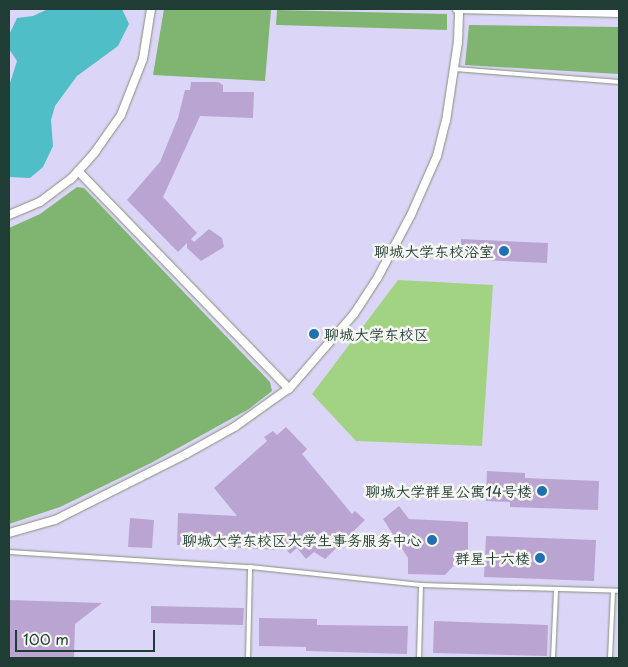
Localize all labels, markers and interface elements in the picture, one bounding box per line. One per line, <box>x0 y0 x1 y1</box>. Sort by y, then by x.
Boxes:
place label: 聊城大学东校浴室 <box>374 242 494 260</box>
marker: 聊城大学东校浴室 <box>498 245 510 257</box>
place label: 聊城大学东校区 <box>324 325 429 343</box>
marker: 聊城大学东校区 <box>308 328 320 340</box>
place label: 聊城大学群星公寓14号楼 <box>365 482 532 500</box>
marker: 聊城大学群星公寓14号楼 <box>536 485 548 497</box>
place label: 聊城大学东校区大学生事务服务中心 <box>182 531 422 549</box>
marker: 聊城大学东校区大学生事务服务中心 <box>426 534 438 546</box>
place label: 群星十六楼 <box>455 549 530 567</box>
marker: 群星十六楼 <box>534 552 546 564</box>
scale bar <box>18 620 158 652</box>
text: 100 m <box>23 627 69 650</box>

